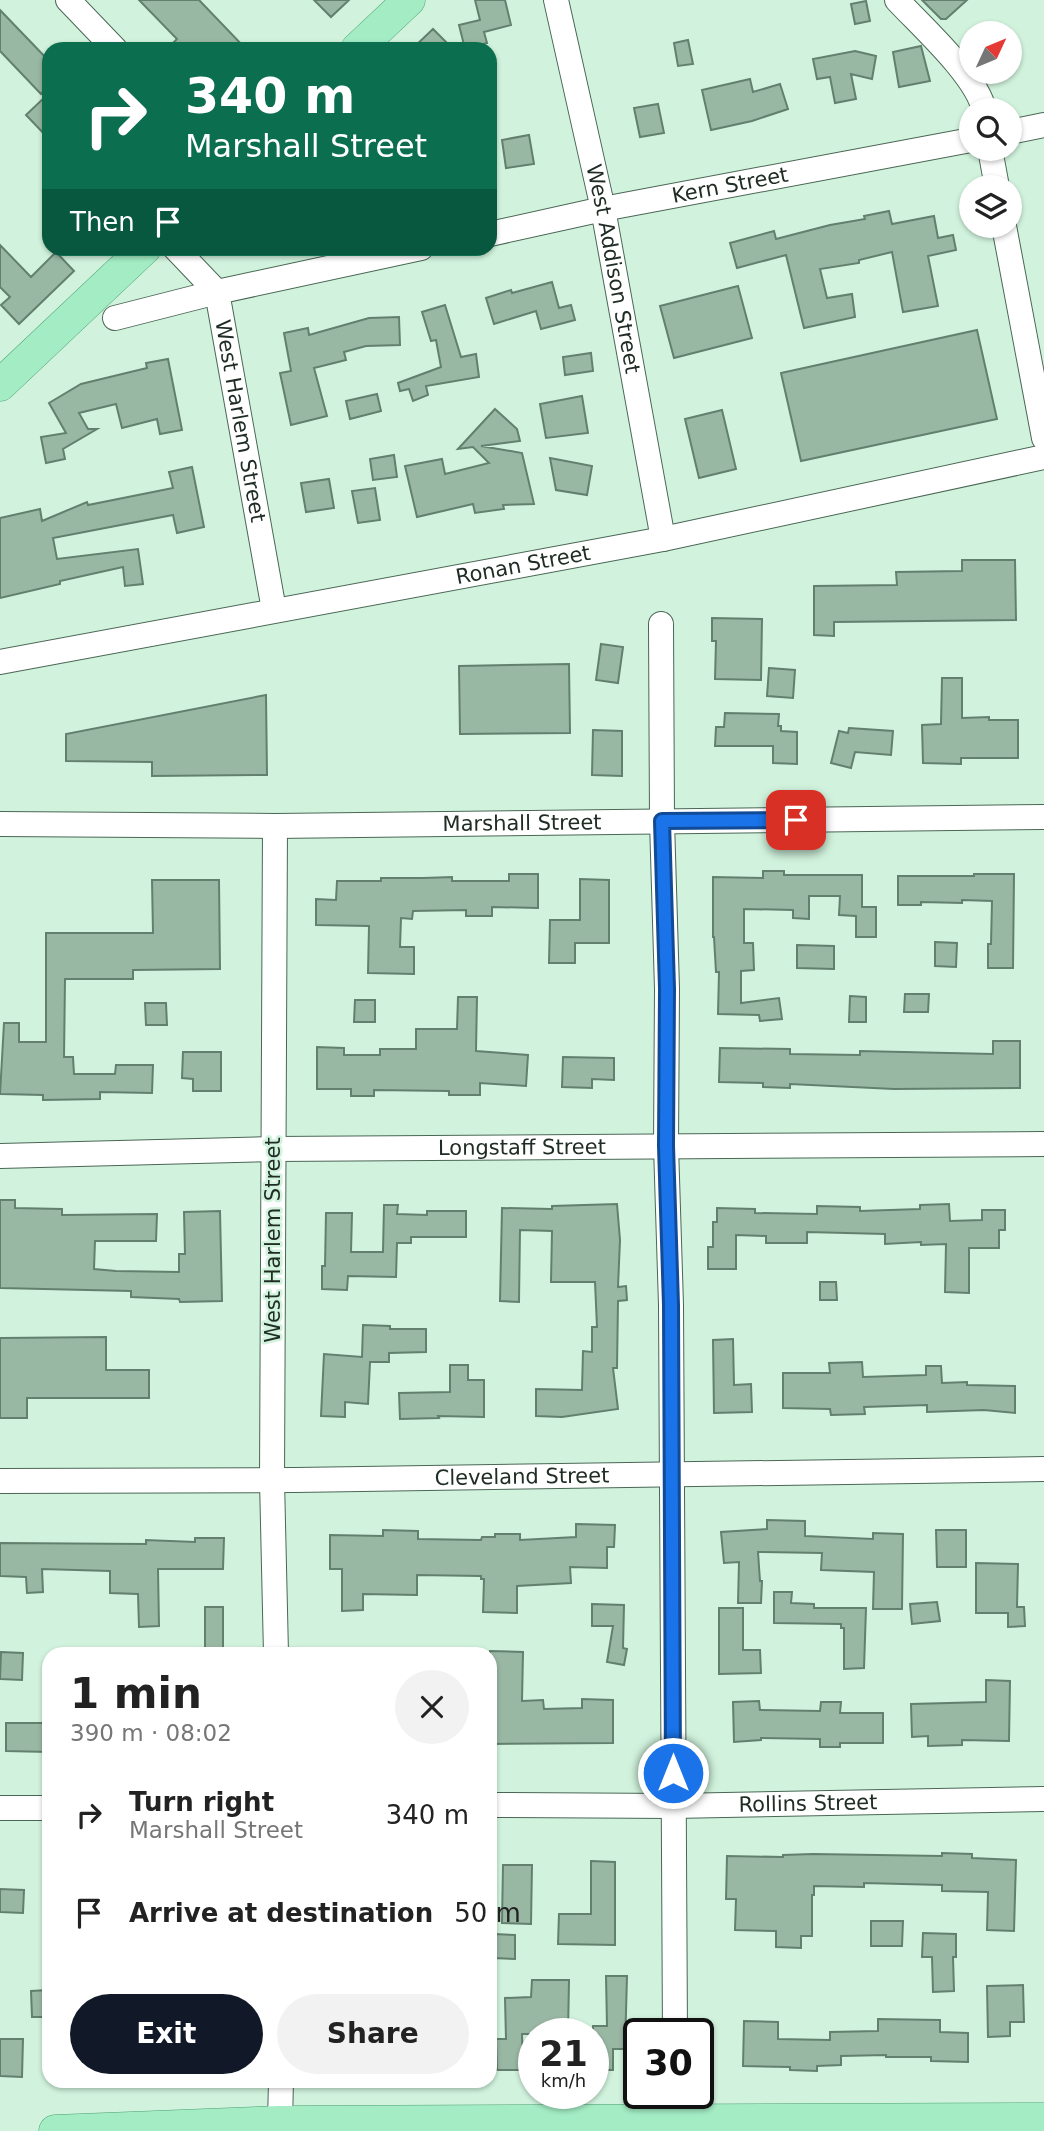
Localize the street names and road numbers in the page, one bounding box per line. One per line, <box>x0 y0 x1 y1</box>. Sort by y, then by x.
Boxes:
street label: West Addison Street <box>581 162 645 375</box>
street label: Kern Street <box>670 163 790 208</box>
street label: West Harlem Street <box>210 318 270 524</box>
street label: Ronan Street <box>454 541 592 589</box>
street label: Marshall Street <box>442 810 602 836</box>
street label: Longstaff Street <box>438 1135 606 1160</box>
street label: West Harlem Street <box>261 1137 285 1343</box>
street label: Cleveland Street <box>434 1463 609 1490</box>
street label: Rollins Street <box>738 1790 878 1817</box>

